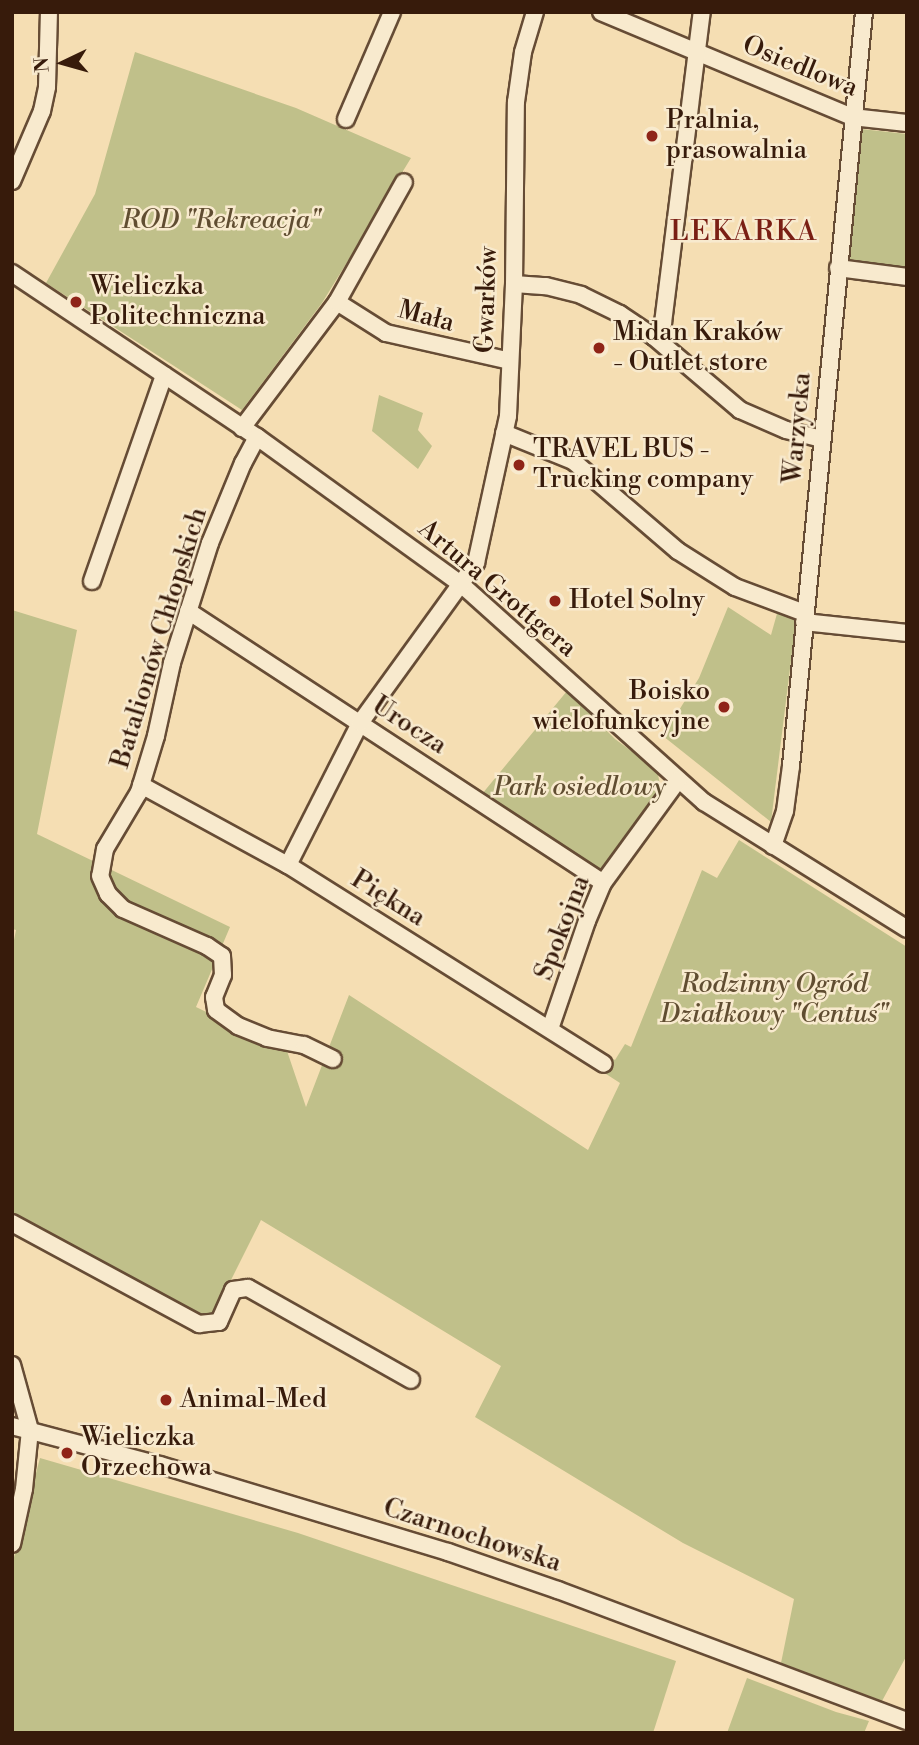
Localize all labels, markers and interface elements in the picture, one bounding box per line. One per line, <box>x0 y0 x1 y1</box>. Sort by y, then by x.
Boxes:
north arrow <box>28 28 98 98</box>
street label: Osiedlowa <box>738 30 862 104</box>
text: N <box>29 56 55 73</box>
place label: Pralnia, prasowalnia <box>666 105 807 166</box>
marker: Pralnia, prasowalnia <box>644 128 660 144</box>
park label: ROD "Rekreacja" <box>122 205 320 237</box>
district label: LEKARKA <box>671 215 817 249</box>
street label: Gwarków <box>470 246 504 354</box>
place label: Wieliczka Politechniczna <box>90 271 265 332</box>
marker: Wieliczka Politechniczna <box>68 294 84 310</box>
street label: Mała <box>394 295 458 339</box>
place label: Midan Kraków - Outlet store <box>613 317 782 378</box>
marker: Midan Kraków - Outlet store <box>591 340 607 356</box>
street label: Warzycka <box>778 371 818 485</box>
place label: TRAVEL BUS - Trucking company <box>533 434 753 496</box>
marker: TRAVEL BUS - Trucking company <box>511 457 527 473</box>
street label: Batalionów Chłopskich <box>106 504 214 772</box>
street label: Artura Grottgera <box>412 514 582 664</box>
place label: Hotel Solny <box>569 585 705 617</box>
marker: Hotel Solny <box>547 593 563 609</box>
place label: Boisko wielofunkcyjne <box>533 676 710 738</box>
street label: Urocza <box>366 690 452 762</box>
marker: Boisko wielofunkcyjne <box>716 699 732 715</box>
park label: Park osiedlowy <box>494 772 666 804</box>
street label: Piękna <box>345 864 431 934</box>
street label: Spokojna <box>529 871 597 985</box>
park label: Rodzinny Ogród Działkowy "Centuś" <box>660 969 888 1030</box>
place label: Animal-Med <box>180 1384 327 1416</box>
marker: Animal-Med <box>158 1392 174 1408</box>
place label: Wieliczka Orzechowa <box>81 1422 212 1484</box>
marker: Wieliczka Orzechowa <box>59 1445 75 1461</box>
street label: Czarnochowska <box>379 1493 565 1579</box>

